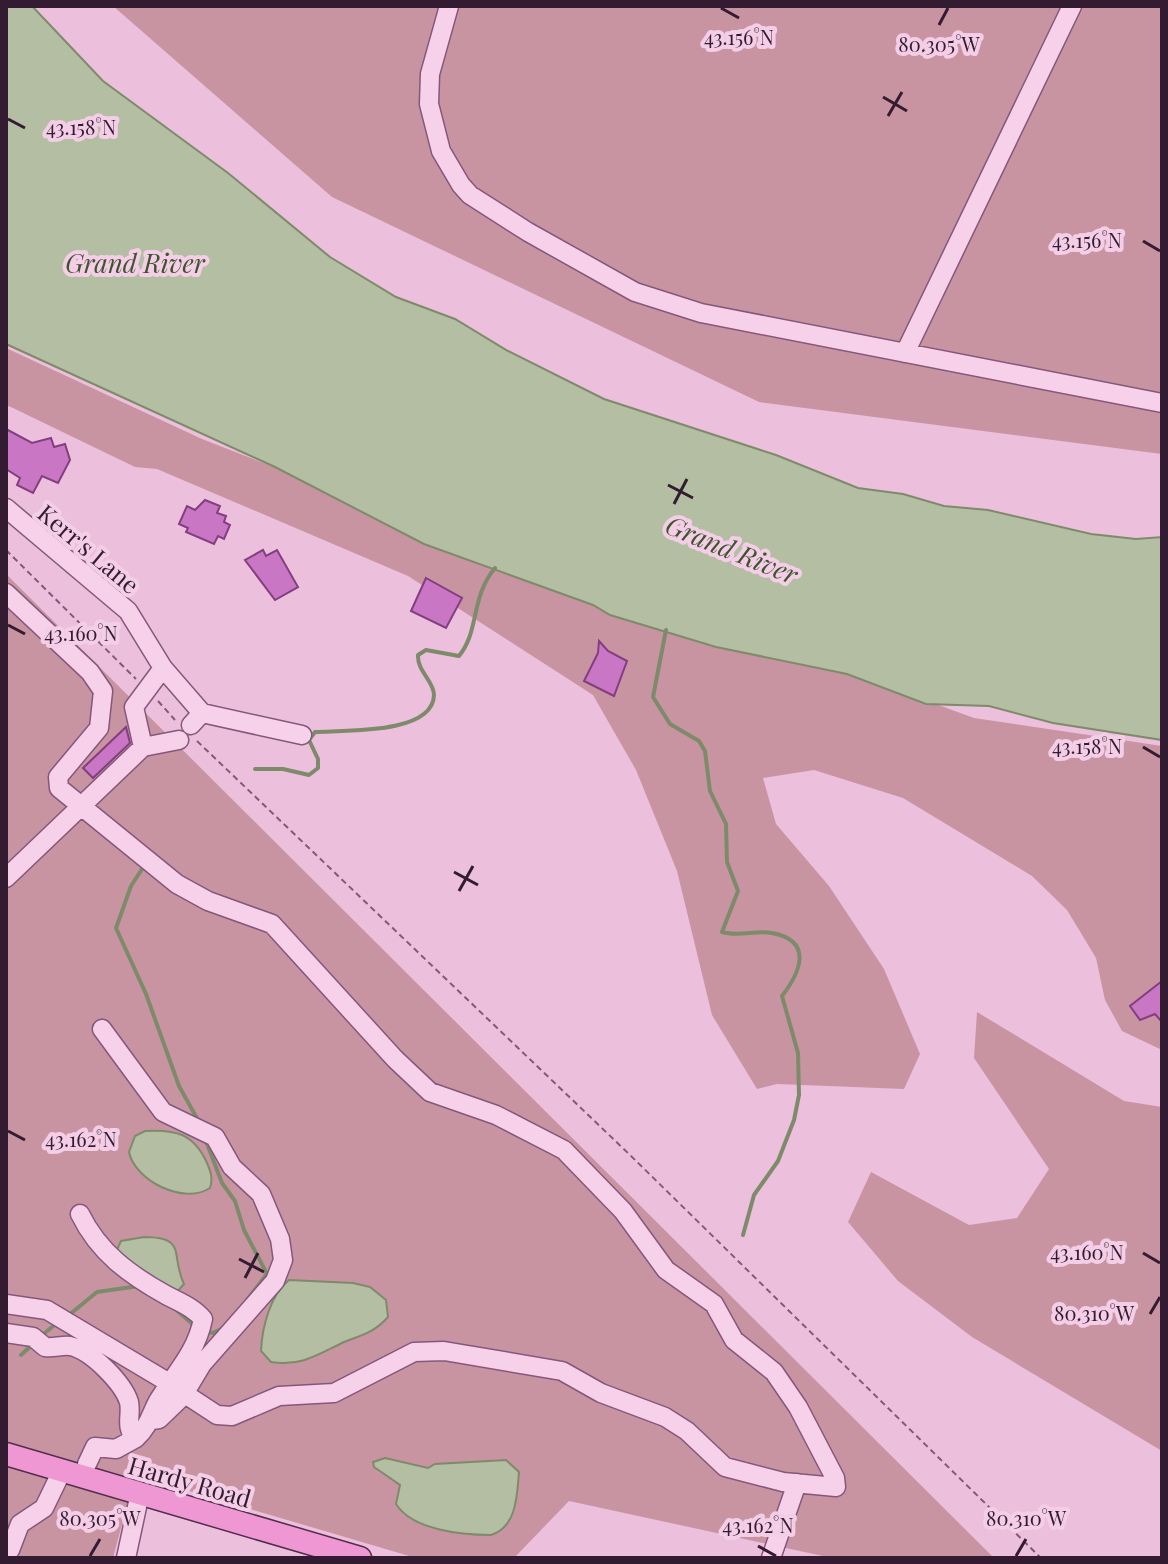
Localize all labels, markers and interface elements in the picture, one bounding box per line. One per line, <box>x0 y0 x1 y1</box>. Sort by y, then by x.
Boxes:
text: 43.156°N <box>704 23 774 50</box>
text: 80.305°W <box>898 30 981 57</box>
text: 43.158°N <box>46 113 116 140</box>
text: 43.156°N <box>1052 226 1122 253</box>
water label: Grand River <box>65 245 206 280</box>
street label: Kerr's Lane <box>32 496 146 600</box>
water label: Grand River <box>661 507 804 592</box>
text: 43.160°N <box>44 619 118 646</box>
text: 43.158°N <box>1052 732 1122 759</box>
text: 43.162°N <box>45 1125 117 1152</box>
text: 43.160°N <box>1050 1238 1124 1265</box>
text: 80.310°W <box>1054 1299 1135 1326</box>
street label: Hardy Road <box>125 1448 255 1514</box>
text: 80.305°W <box>59 1504 142 1531</box>
text: 80.310°W <box>986 1504 1067 1531</box>
text: 43.162°N <box>722 1511 794 1538</box>

